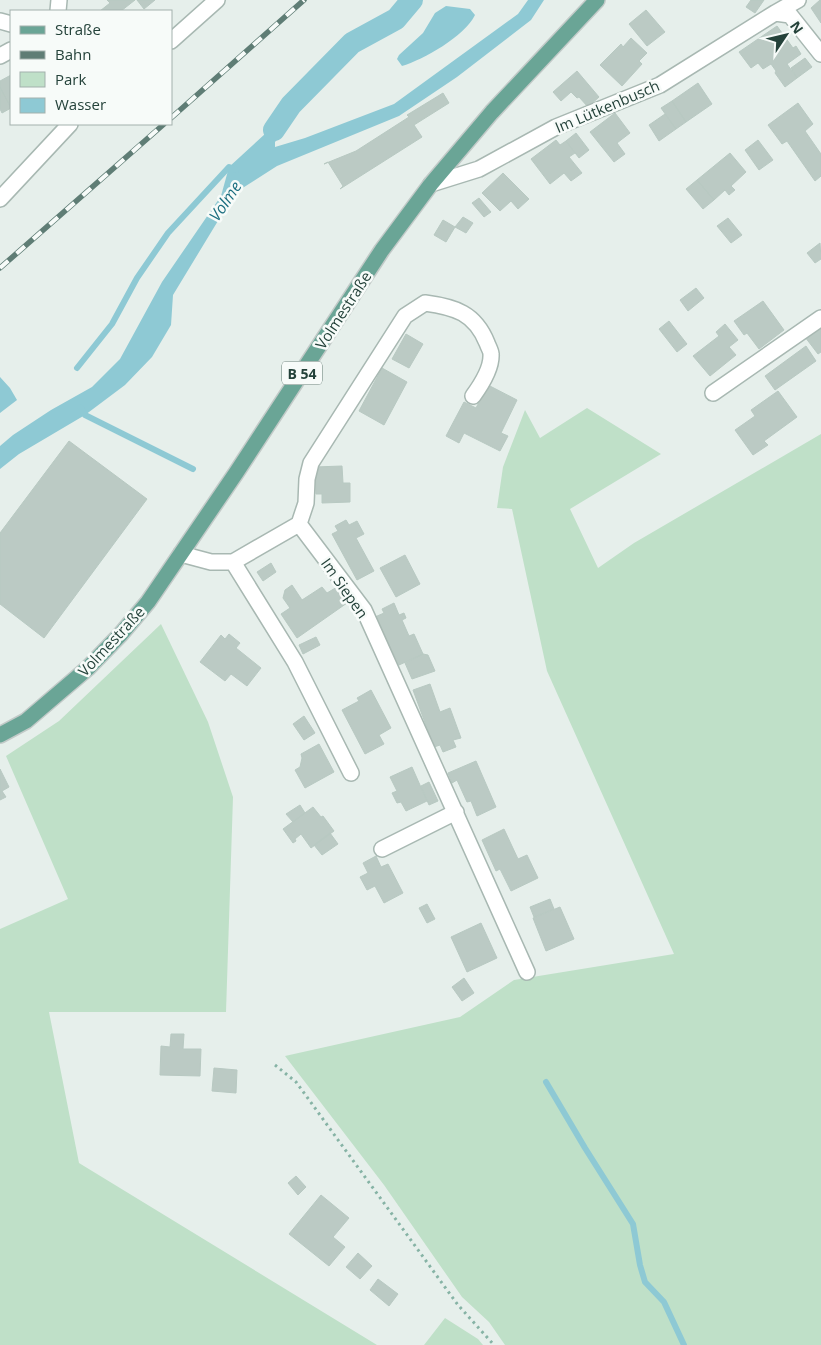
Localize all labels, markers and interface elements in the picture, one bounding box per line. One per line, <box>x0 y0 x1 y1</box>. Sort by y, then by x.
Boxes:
legend <box>10 10 172 125</box>
north arrow <box>761 10 811 60</box>
text: N <box>786 17 808 37</box>
text: Straße <box>55 19 101 39</box>
text: Bahn <box>55 44 91 64</box>
text: Park <box>55 69 86 89</box>
street label: Im Lütkenbusch <box>552 75 662 137</box>
text: Wasser <box>55 94 106 114</box>
water label: Volme <box>204 177 246 225</box>
street label: Volmestraße <box>310 267 376 353</box>
road number: B 54 <box>282 362 322 384</box>
street label: Im Siepen <box>317 554 373 622</box>
street label: Volmestraße <box>73 602 149 680</box>

